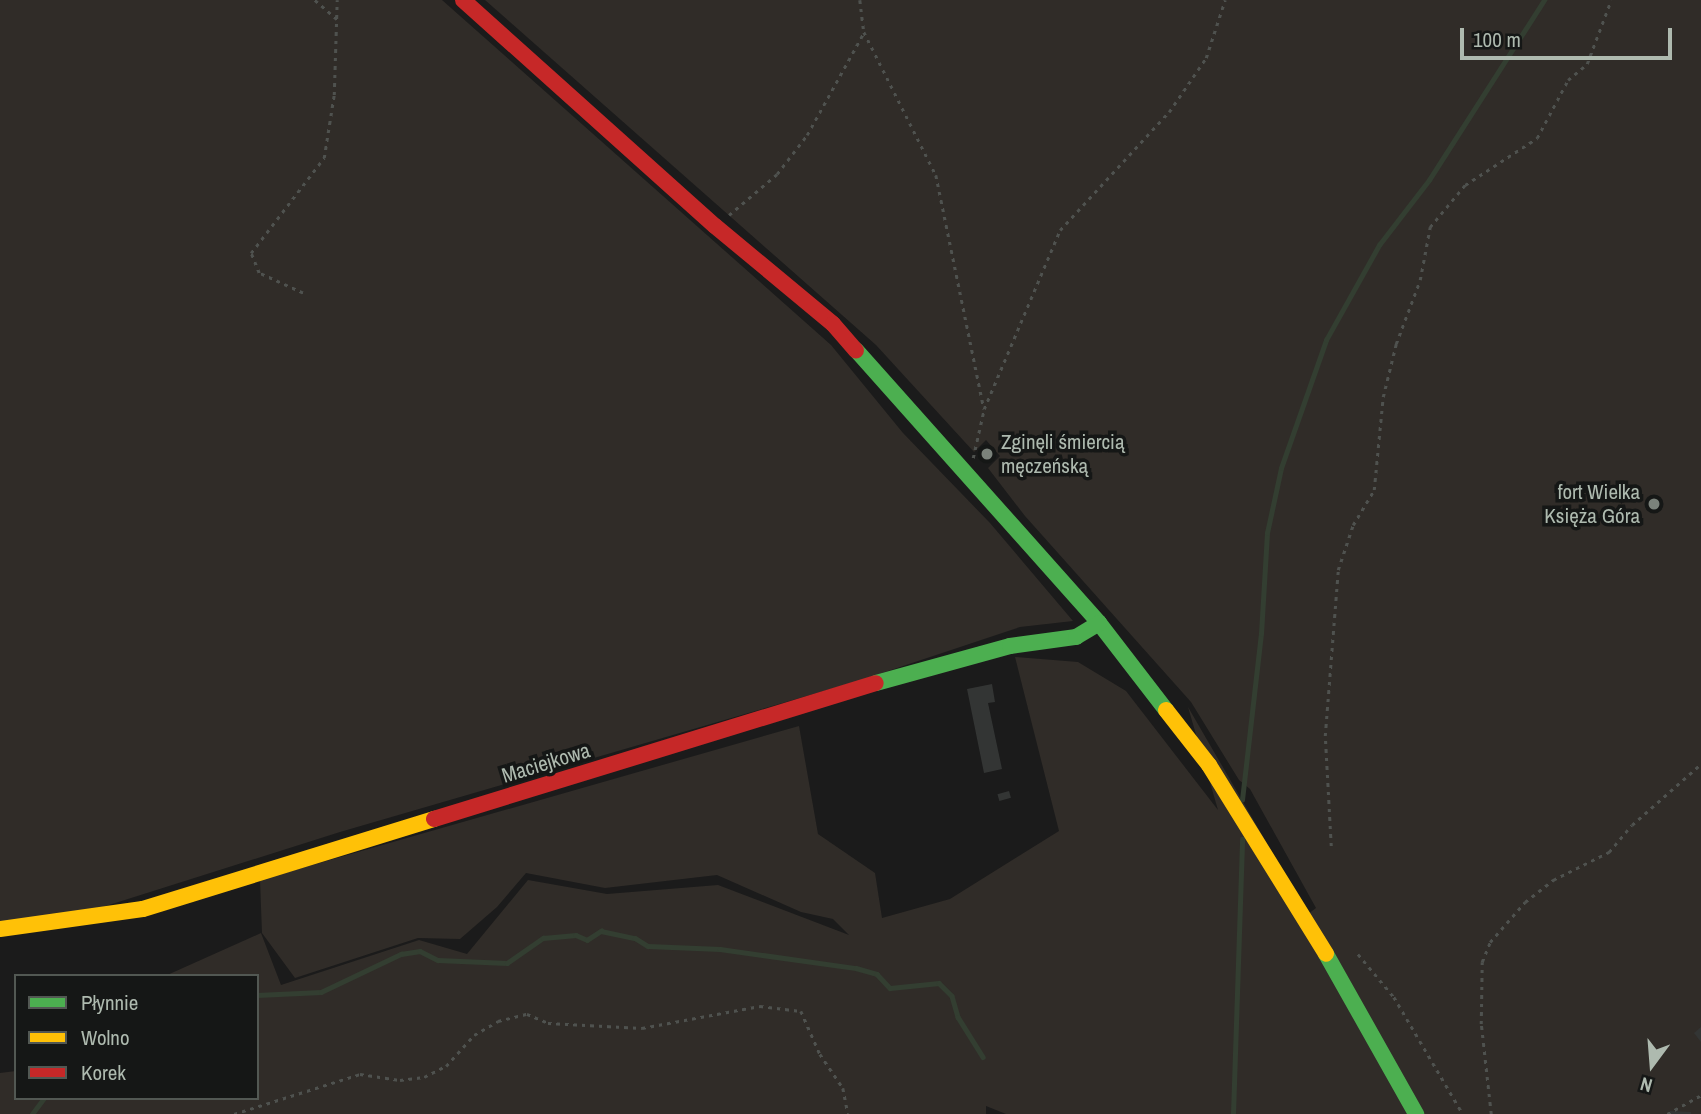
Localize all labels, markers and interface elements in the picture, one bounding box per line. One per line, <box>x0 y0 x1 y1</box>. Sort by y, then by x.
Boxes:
scale bar <box>1463 14 1675 58</box>
text: 100 m <box>1473 25 1521 54</box>
place label: Zginęli śmiercią męczeńską <box>1001 429 1124 479</box>
marker: Zginęli śmiercią męczeńską <box>979 446 995 462</box>
place label: fort Wielka Księża Góra <box>1544 479 1640 529</box>
marker: fort Wielka Księża Góra <box>1646 496 1662 512</box>
street label: Maciejkowa <box>499 738 593 788</box>
legend <box>14 974 259 1100</box>
text: Płynnie <box>81 988 138 1017</box>
text: Wolno <box>81 1023 130 1052</box>
north arrow <box>1617 1030 1687 1100</box>
text: Korek <box>81 1058 126 1087</box>
text: N <box>1637 1071 1655 1099</box>

